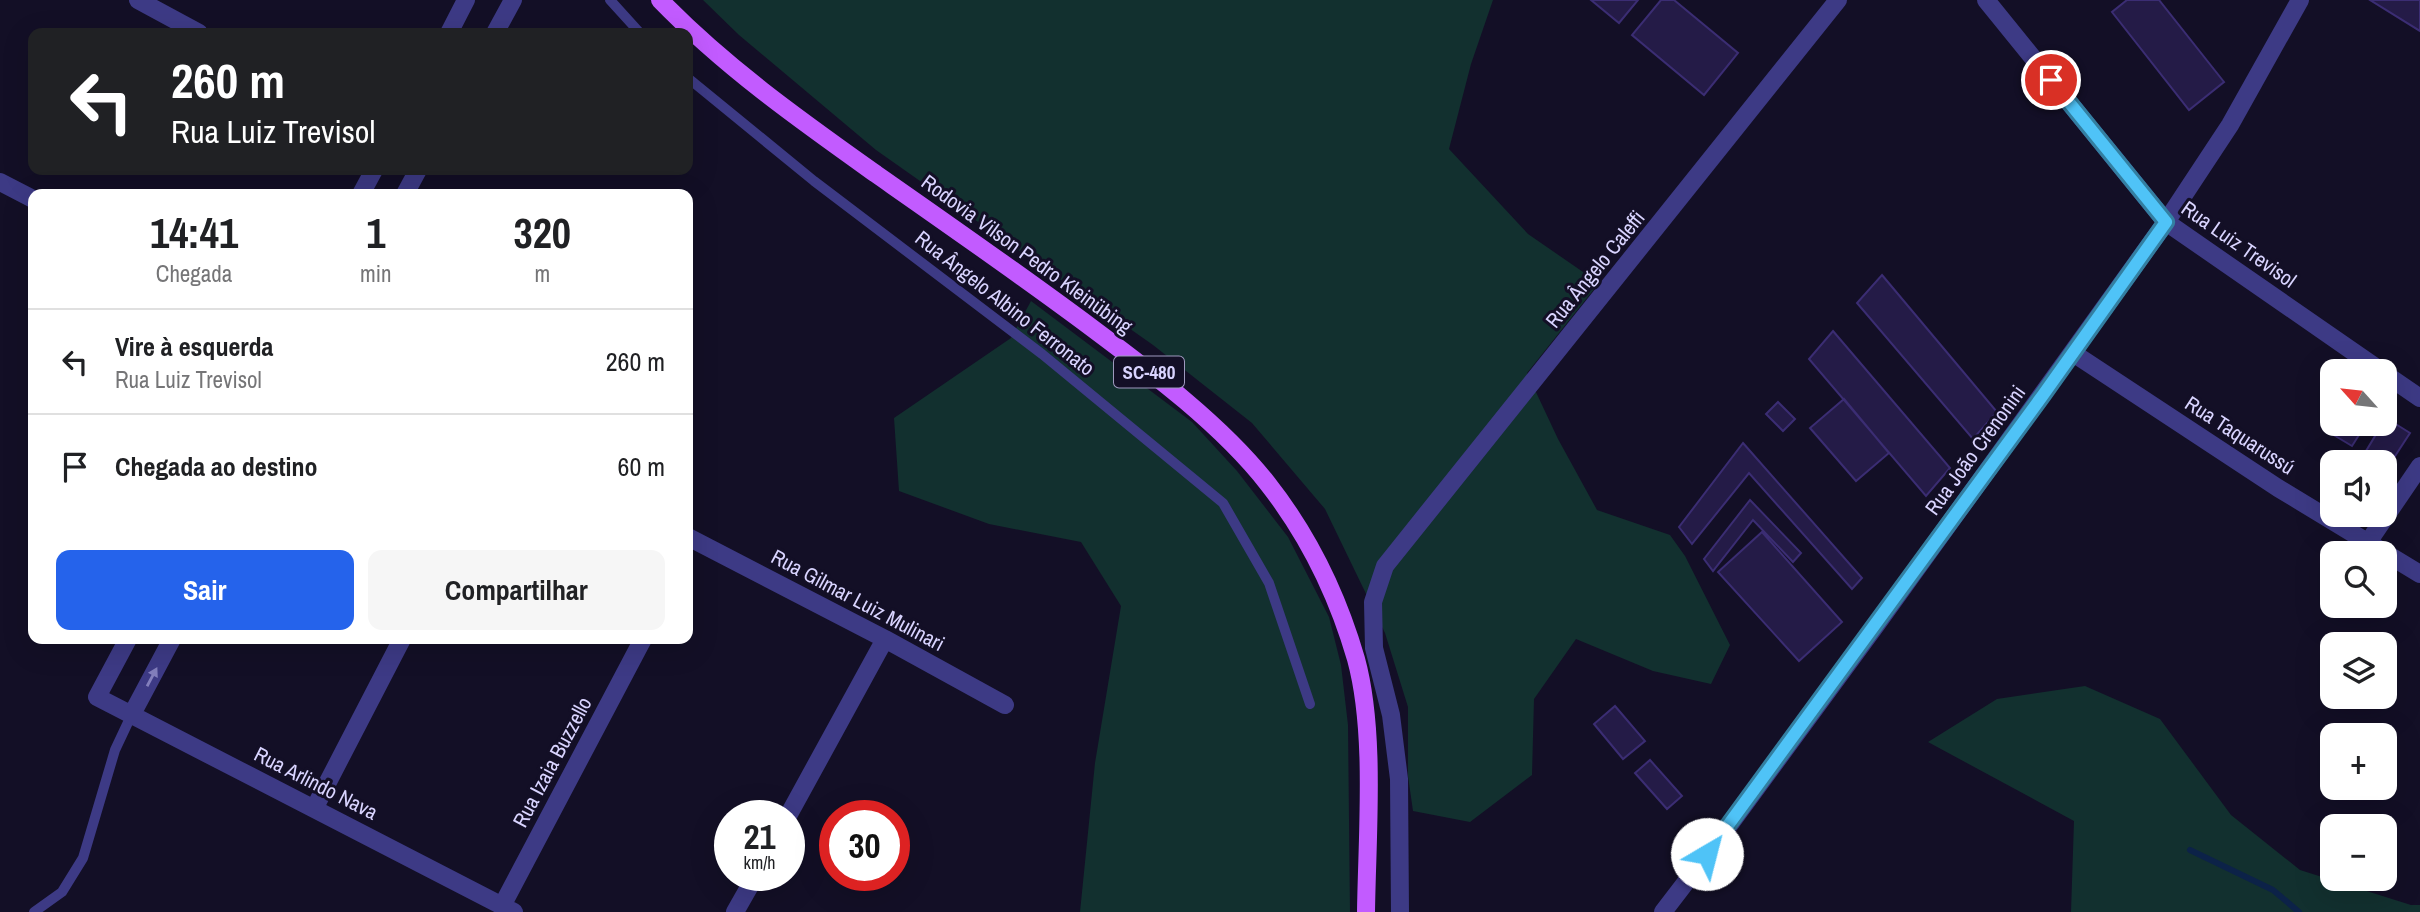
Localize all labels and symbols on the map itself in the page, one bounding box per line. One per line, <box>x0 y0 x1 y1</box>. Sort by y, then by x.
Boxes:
pin <box>2021 50 2081 110</box>
street label: Rodovia Vilson Pedro Kleinübing <box>916 168 1139 341</box>
street label: Rua Luiz Trevisol <box>2176 194 2302 294</box>
street label: Rua Ângelo Caleffi <box>1539 204 1651 334</box>
street label: Rua Ângelo Albino Ferronato <box>909 224 1101 382</box>
road number: SC-480 <box>1114 356 1184 388</box>
north arrow <box>2320 359 2398 436</box>
street label: Rua João Crenonini <box>1918 379 2032 521</box>
street label: Rua Taquarussú <box>2180 389 2300 481</box>
street label: Rua Gilmar Luiz Mulinari <box>766 542 950 658</box>
one-way arrow <box>146 667 157 687</box>
street label: Rua Izaia Buzzello <box>505 692 599 832</box>
street label: Rua Arlindo Nava <box>249 739 383 827</box>
speed limit sign: 30 <box>819 800 910 891</box>
position arrow <box>1670 817 1744 891</box>

